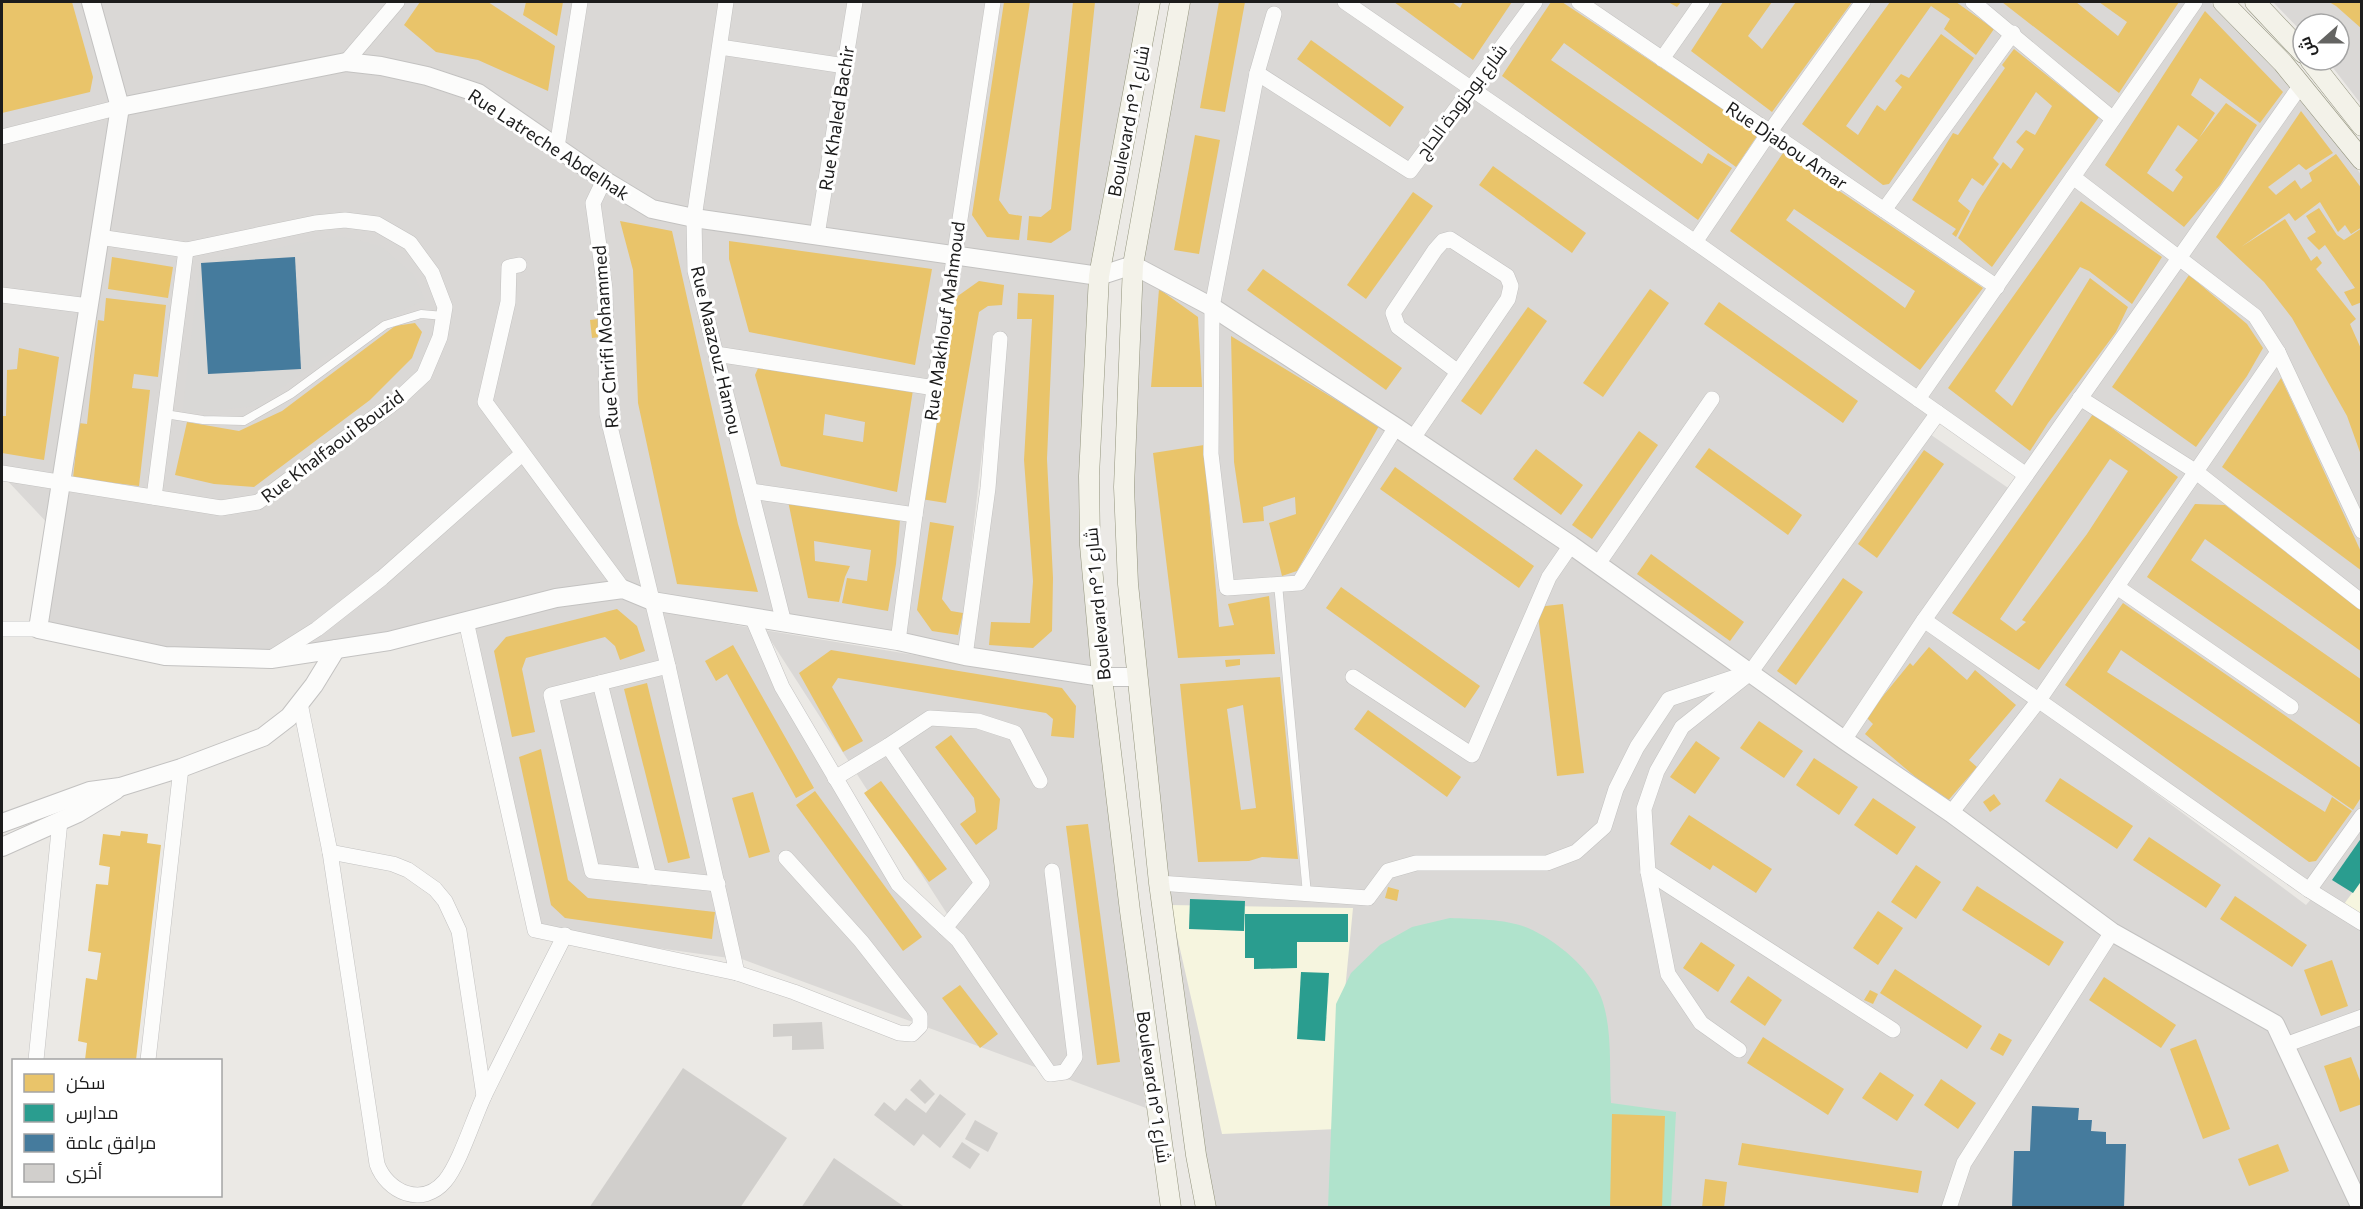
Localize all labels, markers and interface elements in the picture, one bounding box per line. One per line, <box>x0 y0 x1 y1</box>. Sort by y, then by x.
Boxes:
north arrow <box>2291 12 2351 72</box>
text: ش <box>2294 34 2320 61</box>
street label: شارع بوحزودة الحاج <box>1411 39 1513 164</box>
street label: Rue Khaled Bachir <box>814 44 858 192</box>
street label: Boulevard n° شارع 1 <box>1103 44 1155 199</box>
street label: Rue Latreche Abdelhak <box>464 84 634 204</box>
street label: Rue Djabou Amar <box>1722 96 1852 194</box>
street label: Rue Makhlouf Mahmoud <box>919 220 969 422</box>
street label: Rue Chrifi Mohammed <box>588 245 622 429</box>
street label: Rue Maazouz Hamou <box>687 264 747 436</box>
street label: Rue Khalfaoui Bouzid <box>256 385 408 507</box>
street label: Boulevard n° شارع 1 <box>1079 526 1117 681</box>
street label: Boulevard n° شارع 1 <box>1130 1009 1176 1165</box>
legend <box>12 1059 222 1197</box>
text: سكن <box>66 1071 105 1094</box>
text: مدارس <box>66 1101 119 1124</box>
text: مرافق عامة <box>66 1131 156 1155</box>
text: أخرى <box>66 1161 103 1184</box>

